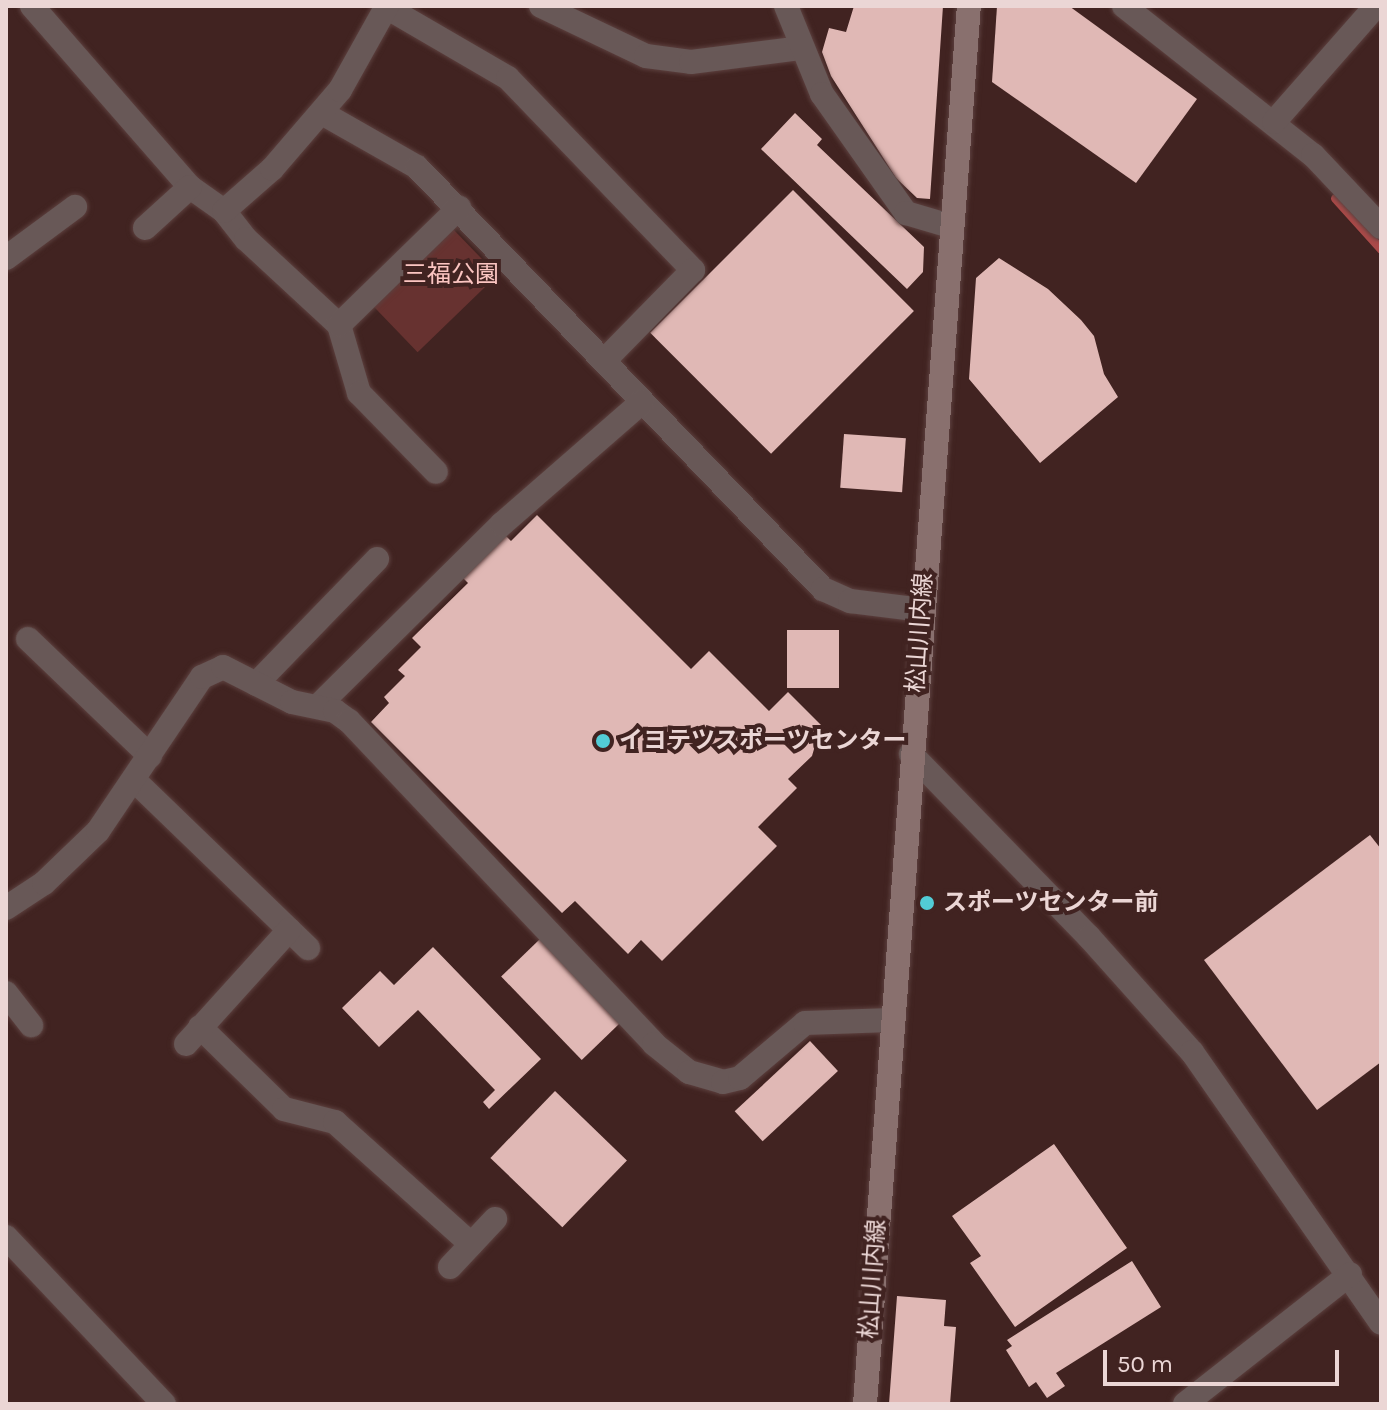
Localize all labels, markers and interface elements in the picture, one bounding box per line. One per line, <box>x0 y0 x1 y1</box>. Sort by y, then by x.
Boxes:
park label: 三福公園 <box>403 261 499 289</box>
street label: 松山川内線 <box>901 572 939 694</box>
place label: イヨテツスポーツセンター <box>619 727 907 755</box>
marker: イヨテツスポーツセンター <box>594 732 612 750</box>
place label: スポーツセンター前 <box>943 889 1159 917</box>
marker: スポーツセンター前 <box>918 894 936 912</box>
street label: 松山川内線 <box>854 1218 892 1340</box>
scale bar <box>1107 1334 1343 1384</box>
text: 50 m <box>1117 1350 1173 1378</box>

